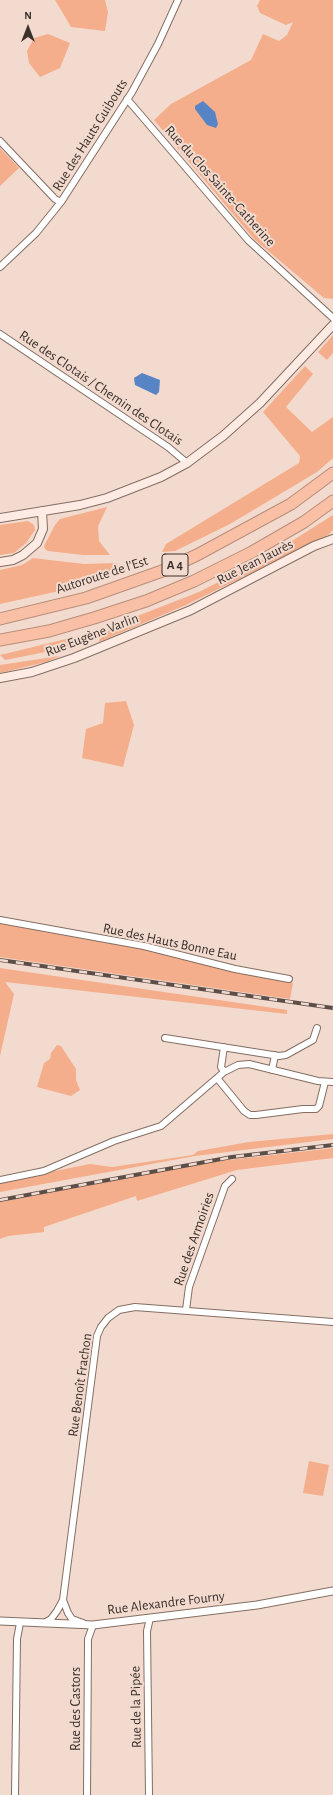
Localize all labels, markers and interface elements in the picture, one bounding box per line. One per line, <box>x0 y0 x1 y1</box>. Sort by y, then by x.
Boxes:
north arrow <box>8 8 48 48</box>
text: N <box>24 10 32 21</box>
street label: Rue des Hauts Guibouts <box>49 76 131 194</box>
street label: Rue du Clos Sainte-Catherine <box>161 122 279 250</box>
street label: Rue des Clotais / Chemin des Clotais <box>16 327 186 449</box>
street label: Rue Jean Jaurès <box>214 536 296 588</box>
street label: Autoroute de l’Est <box>54 552 150 598</box>
road number: A 4 <box>162 554 188 576</box>
street label: Rue Eugène Varlin <box>43 610 141 660</box>
street label: Rue des Hauts Bonne Eau <box>101 920 239 964</box>
street label: Rue des Armoiries <box>170 1190 218 1288</box>
street label: Rue Benoît Frachon <box>64 1332 96 1438</box>
street label: Rue Alexandre Fourny <box>106 1587 226 1619</box>
street label: Rue de la Pipée <box>127 1666 145 1748</box>
street label: Rue des Castors <box>68 1667 84 1751</box>

